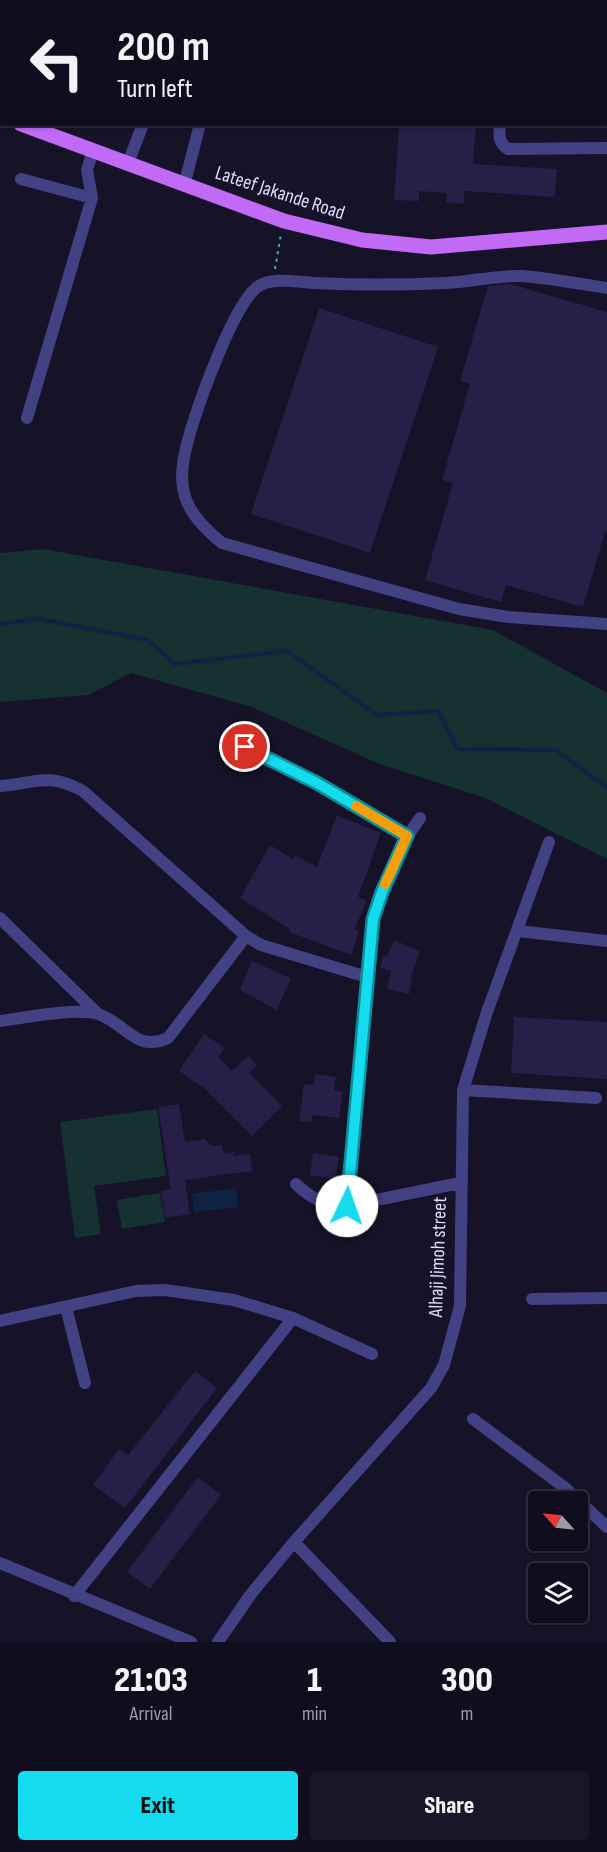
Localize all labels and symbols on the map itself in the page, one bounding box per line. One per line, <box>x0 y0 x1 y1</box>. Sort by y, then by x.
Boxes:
street label: Lateef Jakande Road <box>212 161 348 225</box>
pin <box>219 721 270 772</box>
position arrow <box>315 1174 379 1238</box>
street label: Alhaji Jimoh street <box>424 1196 452 1319</box>
north arrow <box>528 1491 588 1551</box>

